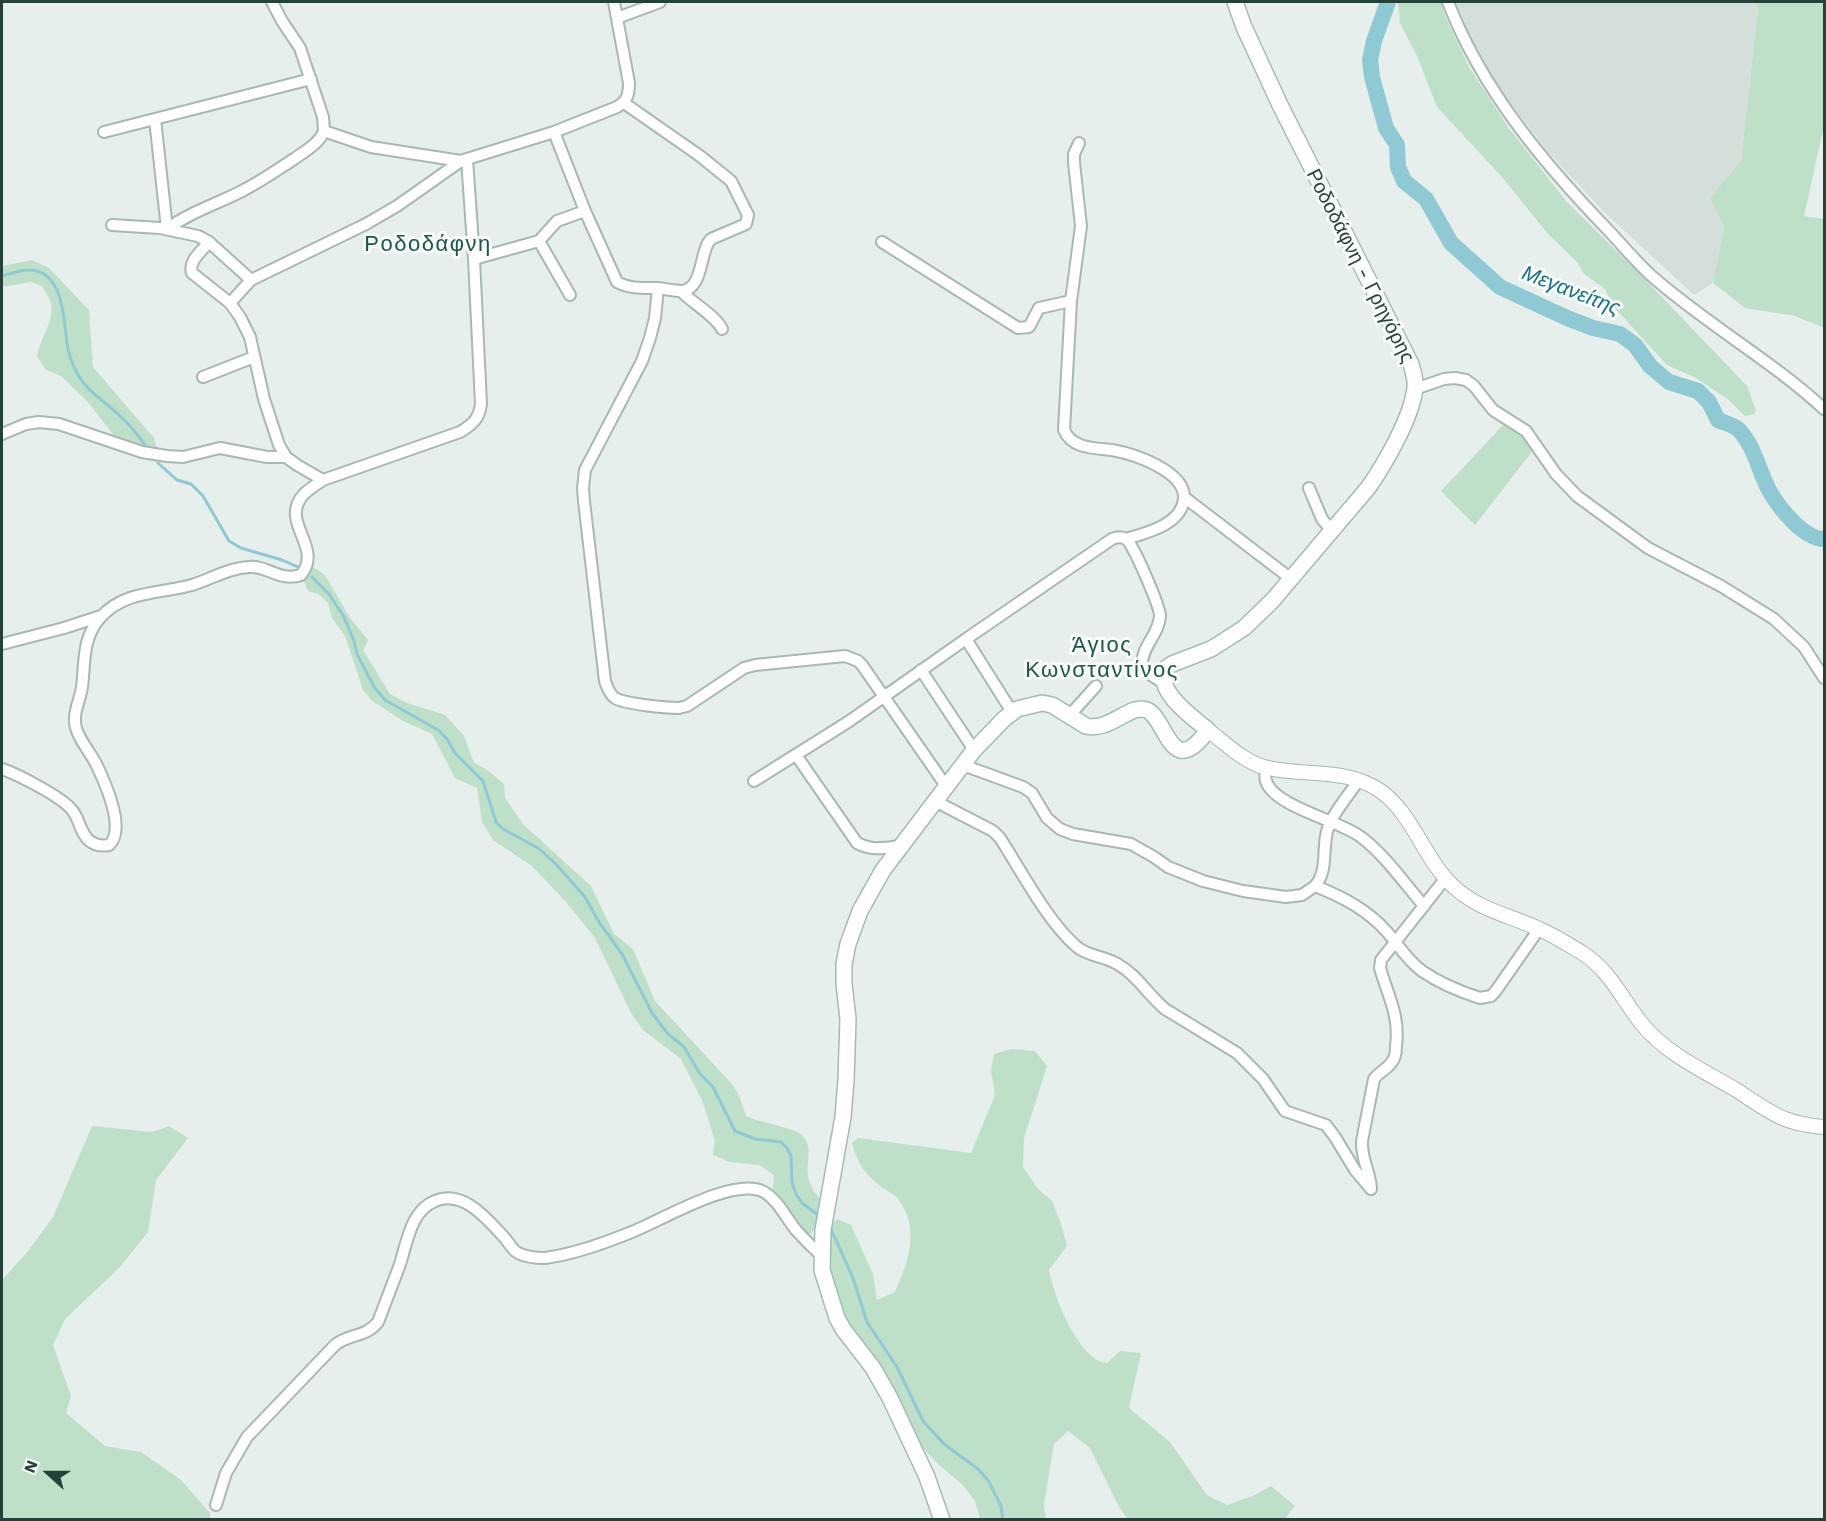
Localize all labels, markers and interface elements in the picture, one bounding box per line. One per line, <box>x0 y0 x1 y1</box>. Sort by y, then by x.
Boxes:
street label: Ροδοδάφνη - Γρηγόρης <box>1301 165 1419 367</box>
district label: Ροδοδάφνη <box>364 232 492 258</box>
water label: Μεγανείτης <box>1518 261 1624 321</box>
district label: Άγιος Κωνσταντίνος <box>1025 633 1179 684</box>
north arrow <box>18 1443 78 1503</box>
text: N <box>20 1457 42 1475</box>

